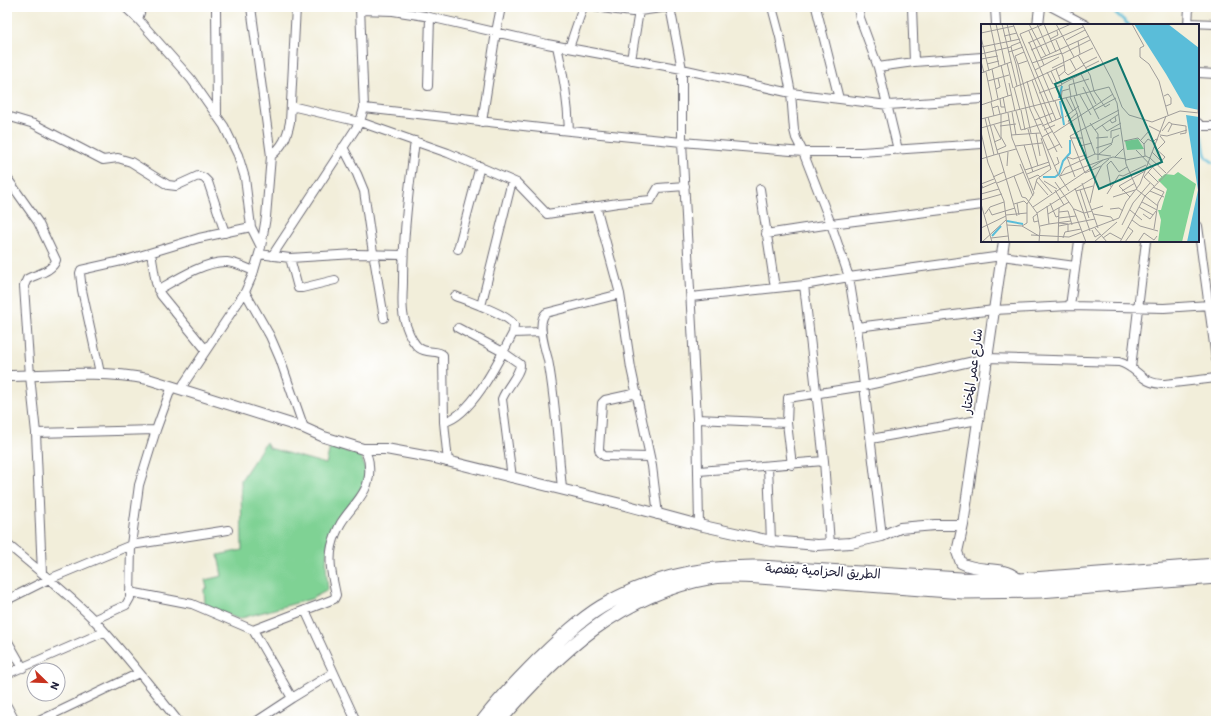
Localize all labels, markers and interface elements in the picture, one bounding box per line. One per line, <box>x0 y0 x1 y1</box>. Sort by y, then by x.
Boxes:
inset map <box>981 24 1199 242</box>
street label: شارع عمر المختار <box>958 327 987 416</box>
street label: الطريق الحزامية بقفصة <box>765 560 881 583</box>
north arrow <box>26 662 66 702</box>
text: N <box>47 680 62 692</box>

